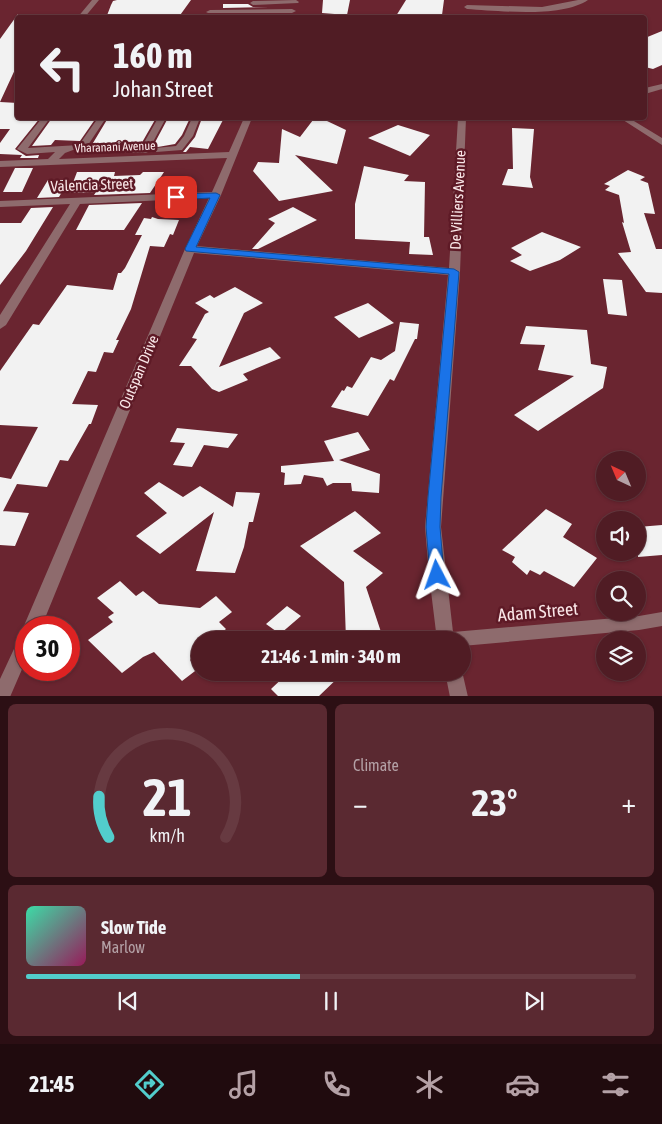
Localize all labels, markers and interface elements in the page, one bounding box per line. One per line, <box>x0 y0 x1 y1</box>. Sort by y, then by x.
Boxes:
icon: left <box>30 35 95 100</box>
text: 160 m <box>113 35 192 75</box>
text: Johan Street <box>113 76 213 102</box>
street label: Vharanani Avenue <box>74 139 156 155</box>
street label: De Villiers Avenue <box>446 150 469 250</box>
street label: Valencia Street <box>50 175 134 194</box>
pin <box>155 176 197 218</box>
icon: arrive <box>162 183 190 211</box>
street label: Outspan Drive <box>115 332 162 411</box>
north arrow <box>596 451 646 501</box>
map controls <box>596 451 646 681</box>
button: sound <box>596 511 646 561</box>
position arrow <box>410 548 462 600</box>
button: search <box>596 571 646 621</box>
street label: Adam Street <box>497 598 579 625</box>
speed limit sign: 30 <box>15 616 80 681</box>
button: layers <box>596 631 646 681</box>
text: 21:46 · 1 min · 340 m <box>261 645 401 667</box>
text: Climate <box>353 756 399 774</box>
text: 21 <box>143 767 192 827</box>
text: 23° <box>471 781 518 824</box>
text: − <box>353 787 368 819</box>
text: + <box>621 787 636 819</box>
text: km/h <box>150 825 185 846</box>
text: Slow Tide <box>101 916 166 938</box>
text: Marlow <box>101 938 145 956</box>
icon: previous <box>114 987 142 1015</box>
icon: pause <box>317 987 345 1015</box>
icon: next <box>520 987 548 1015</box>
icon: directions <box>132 1067 167 1102</box>
icon: music <box>226 1067 261 1102</box>
icon: phone <box>319 1067 354 1102</box>
icon: climate <box>412 1067 447 1102</box>
icon: car <box>505 1067 540 1102</box>
icon: filters <box>598 1067 633 1102</box>
text: 21:45 <box>29 1071 74 1097</box>

